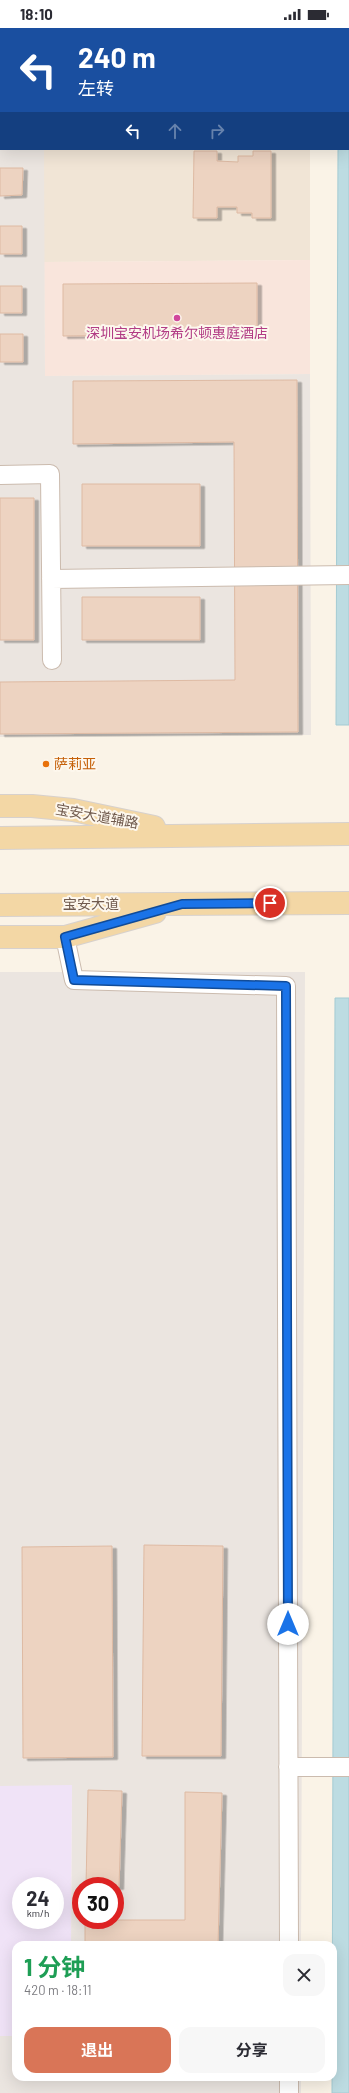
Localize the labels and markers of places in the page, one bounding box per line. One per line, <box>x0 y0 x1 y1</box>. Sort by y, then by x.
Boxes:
marker: 深圳宝安机场希尔顿惠庭酒店 <box>172 313 182 323</box>
place label: 深圳宝安机场希尔顿惠庭酒店 <box>86 324 268 341</box>
place label: 萨莉亚 <box>54 755 96 772</box>
marker: 萨莉亚 <box>41 759 51 769</box>
pin <box>253 886 287 920</box>

